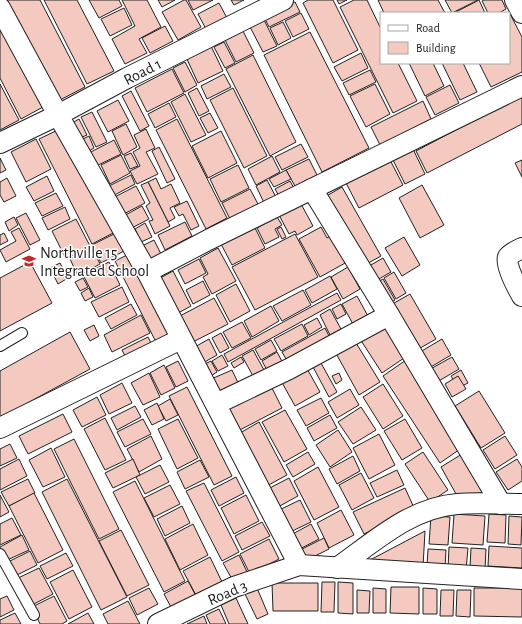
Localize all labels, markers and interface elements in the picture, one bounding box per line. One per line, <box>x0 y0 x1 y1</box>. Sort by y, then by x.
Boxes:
legend <box>380 12 510 64</box>
text: Road <box>416 22 440 34</box>
text: Building <box>416 42 456 54</box>
street label: Road 1 <box>121 56 164 88</box>
place label: Northville 15 Integrated School <box>40 245 149 279</box>
school or university icon: Northville 15 Integrated School <box>21 253 37 269</box>
street label: Road 3 <box>205 578 249 608</box>

